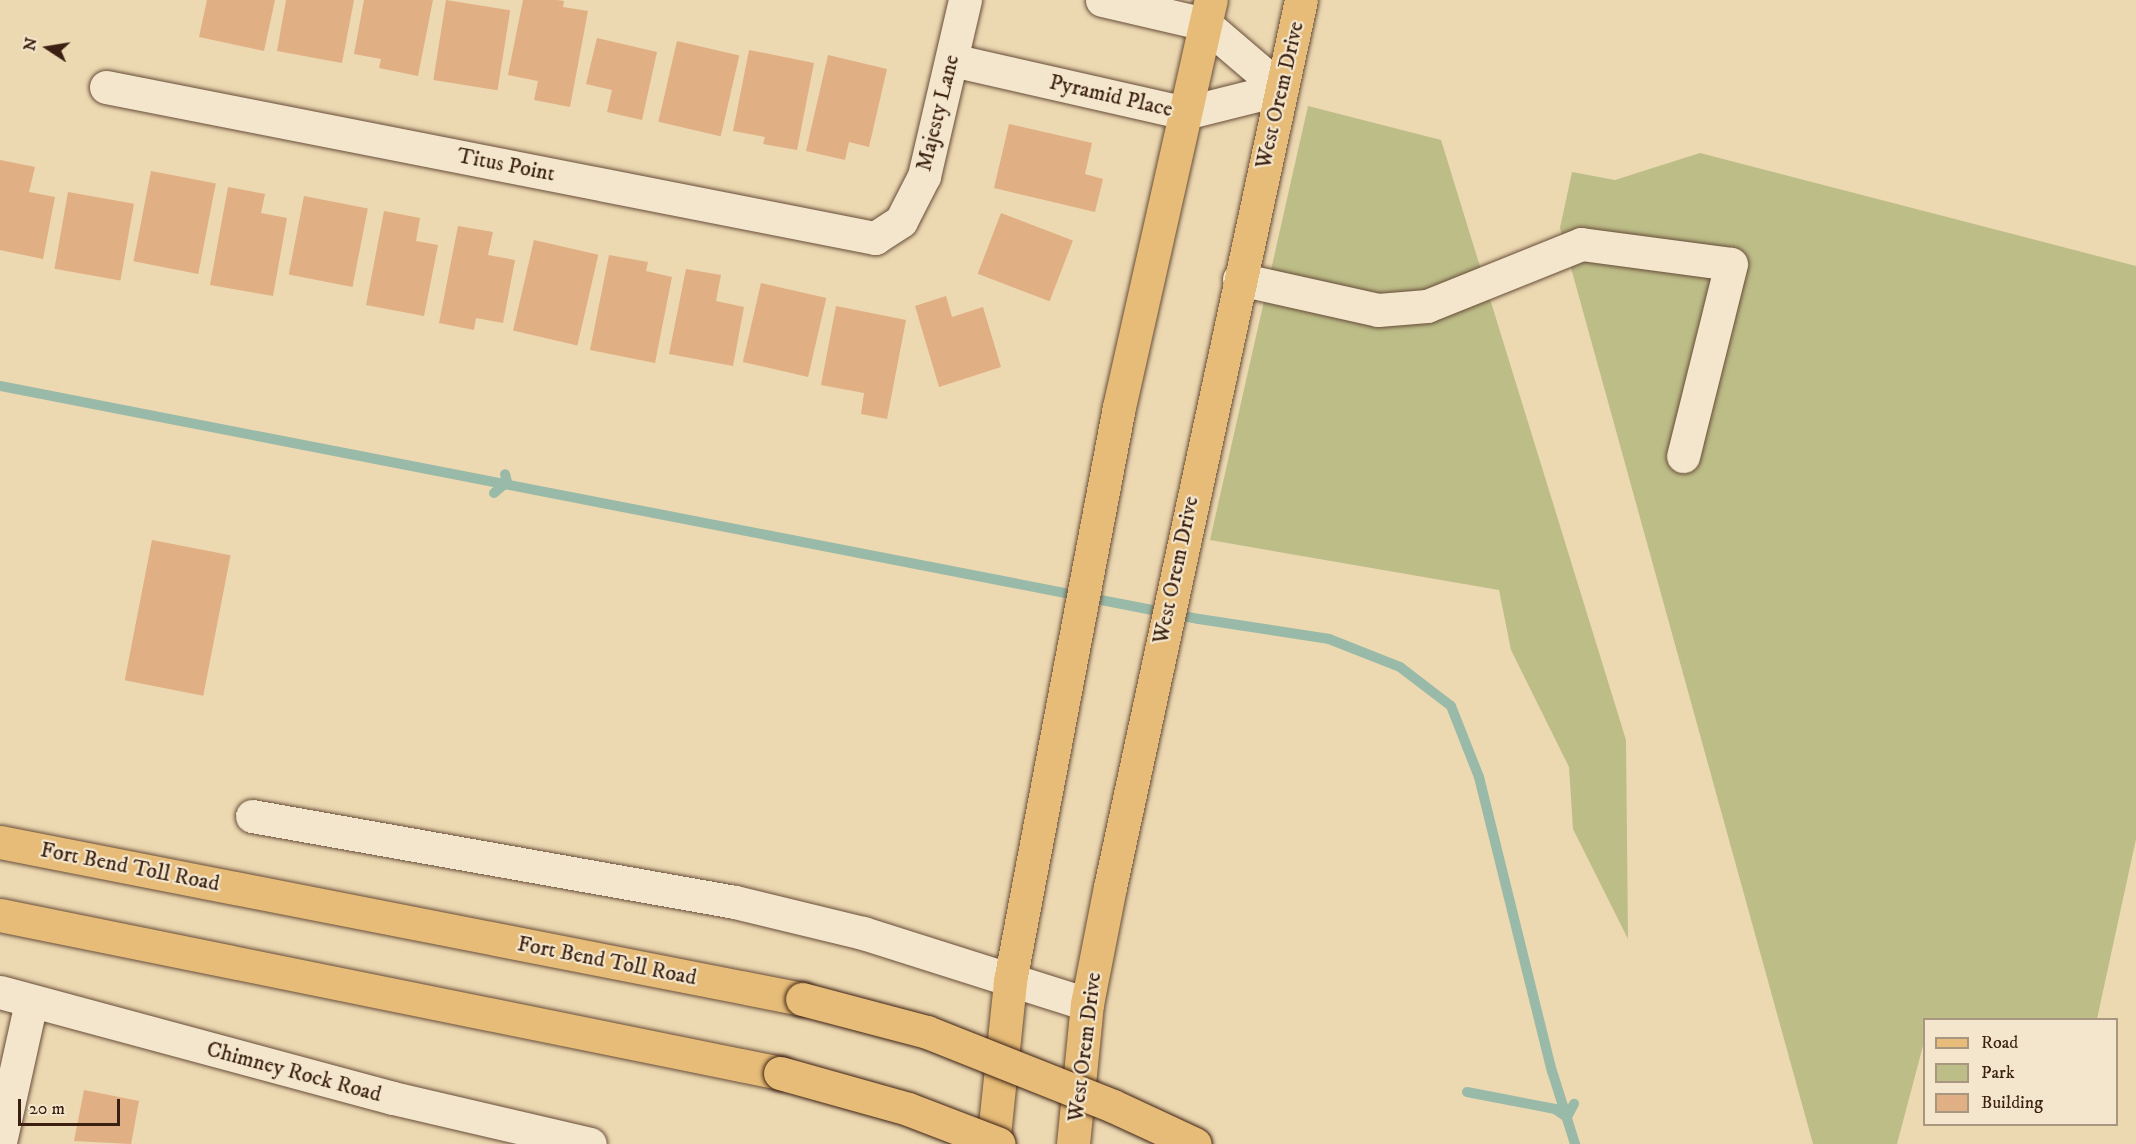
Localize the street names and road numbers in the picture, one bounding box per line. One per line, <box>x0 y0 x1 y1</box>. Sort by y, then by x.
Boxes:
street label: West Orem Drive <box>1250 19 1310 171</box>
street label: Majesty Lane <box>911 52 965 174</box>
street label: Pyramid Place <box>1047 69 1175 123</box>
street label: Titus Point <box>455 143 557 187</box>
street label: West Orem Drive <box>1147 494 1205 646</box>
street label: Fort Bend Toll Road <box>38 837 222 897</box>
street label: Fort Bend Toll Road <box>515 931 699 991</box>
street label: West Orem Drive <box>1063 971 1107 1123</box>
street label: Chimney Rock Road <box>204 1036 384 1108</box>

